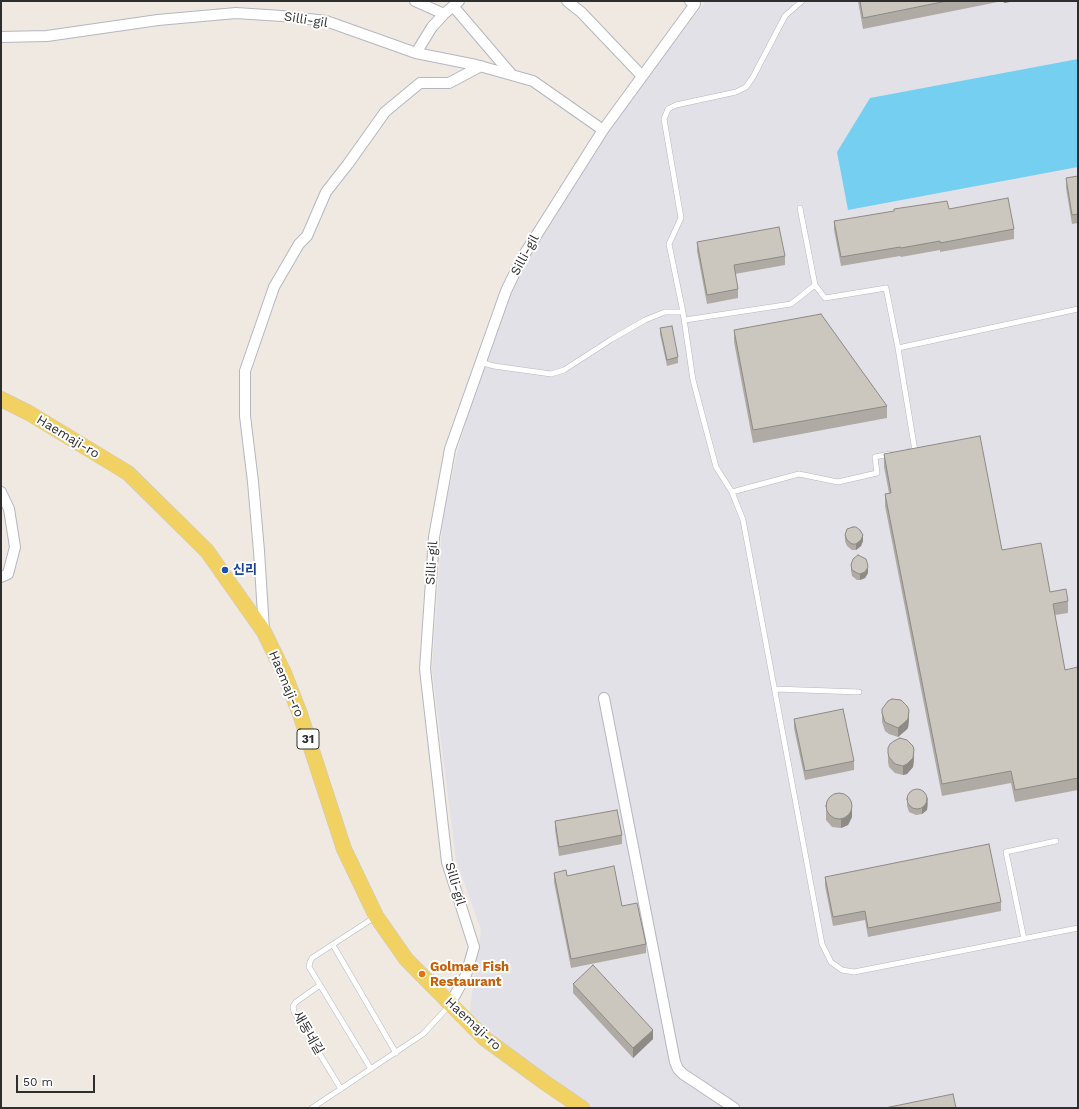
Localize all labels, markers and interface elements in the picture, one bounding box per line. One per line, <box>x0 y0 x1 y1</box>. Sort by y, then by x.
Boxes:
street label: Silli-gil <box>283 9 329 31</box>
street label: Silli-gil <box>507 232 543 278</box>
street label: Haemaji-ro <box>34 412 102 462</box>
street label: Silli-gil <box>423 540 441 586</box>
place label: 신리 <box>233 562 257 578</box>
marker: 신리 <box>220 565 230 575</box>
street label: Haemaji-ro <box>265 648 307 720</box>
road number: 31 <box>297 729 319 749</box>
street label: Silli-gil <box>441 861 469 907</box>
place label: Golmae Fish Restaurant <box>430 959 509 990</box>
marker: Golmae Fish Restaurant <box>417 969 427 979</box>
street label: Haemaji-ro <box>442 994 504 1054</box>
street label: 새동네길 <box>289 1008 327 1058</box>
scale bar <box>18 1067 97 1093</box>
text: 50 m <box>23 1075 53 1089</box>

